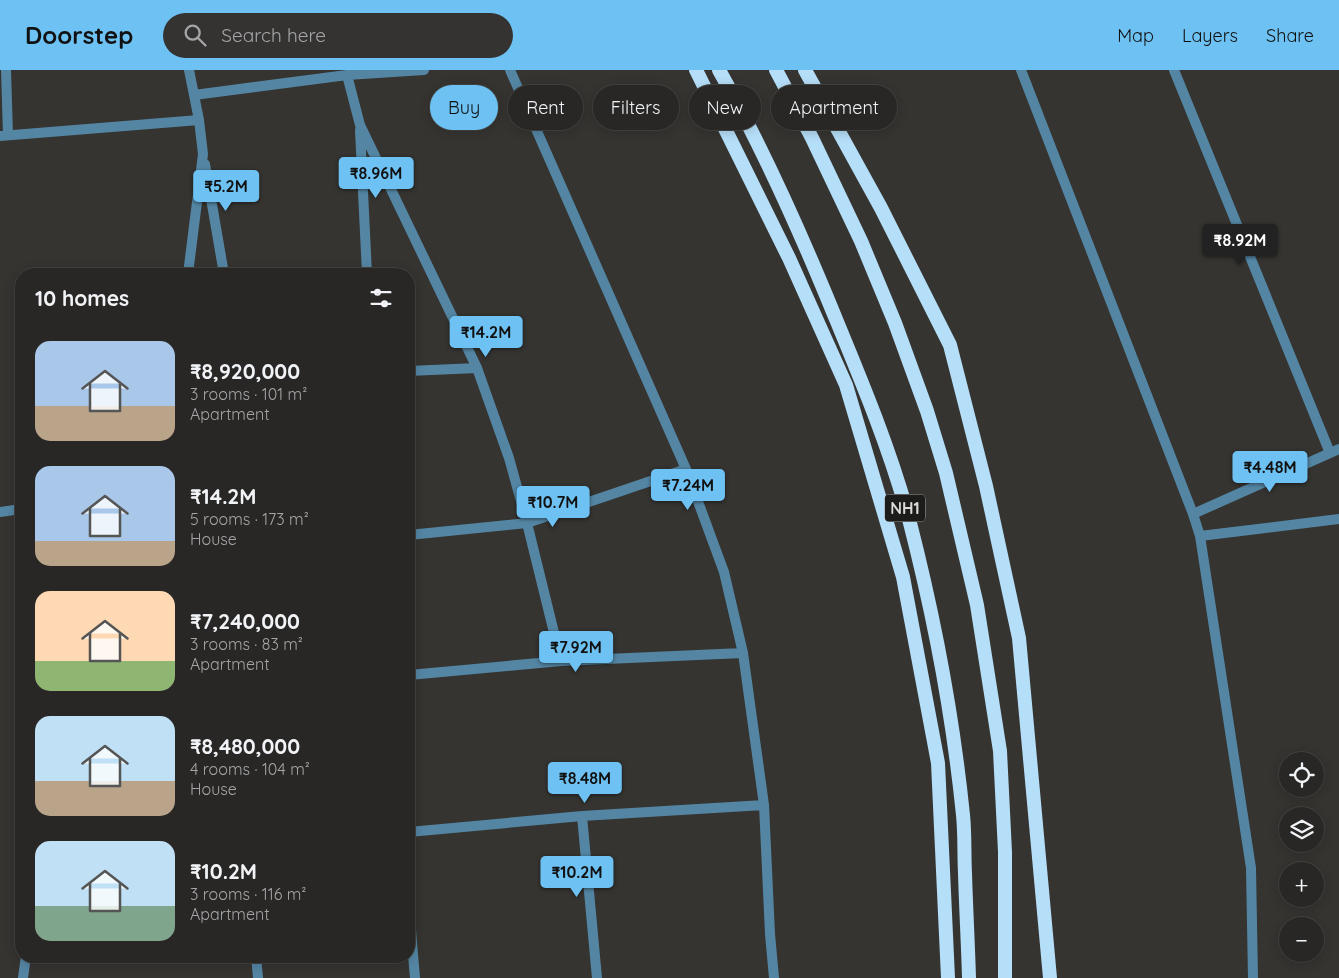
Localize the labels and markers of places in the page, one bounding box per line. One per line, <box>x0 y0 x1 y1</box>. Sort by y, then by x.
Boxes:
pin: ₹8.96M <box>335 156 417 199</box>
pin: ₹5.2M <box>191 170 261 212</box>
pin: ₹8.92M <box>1199 224 1281 266</box>
pin: ₹14.2M <box>445 316 527 358</box>
pin: ₹4.48M <box>1229 450 1311 493</box>
pin: ₹7.24M <box>647 468 729 511</box>
pin: ₹10.7M <box>512 486 594 528</box>
pin: ₹7.92M <box>535 630 617 673</box>
pin: ₹8.48M <box>544 762 626 804</box>
pin: ₹10.2M <box>536 856 618 898</box>

